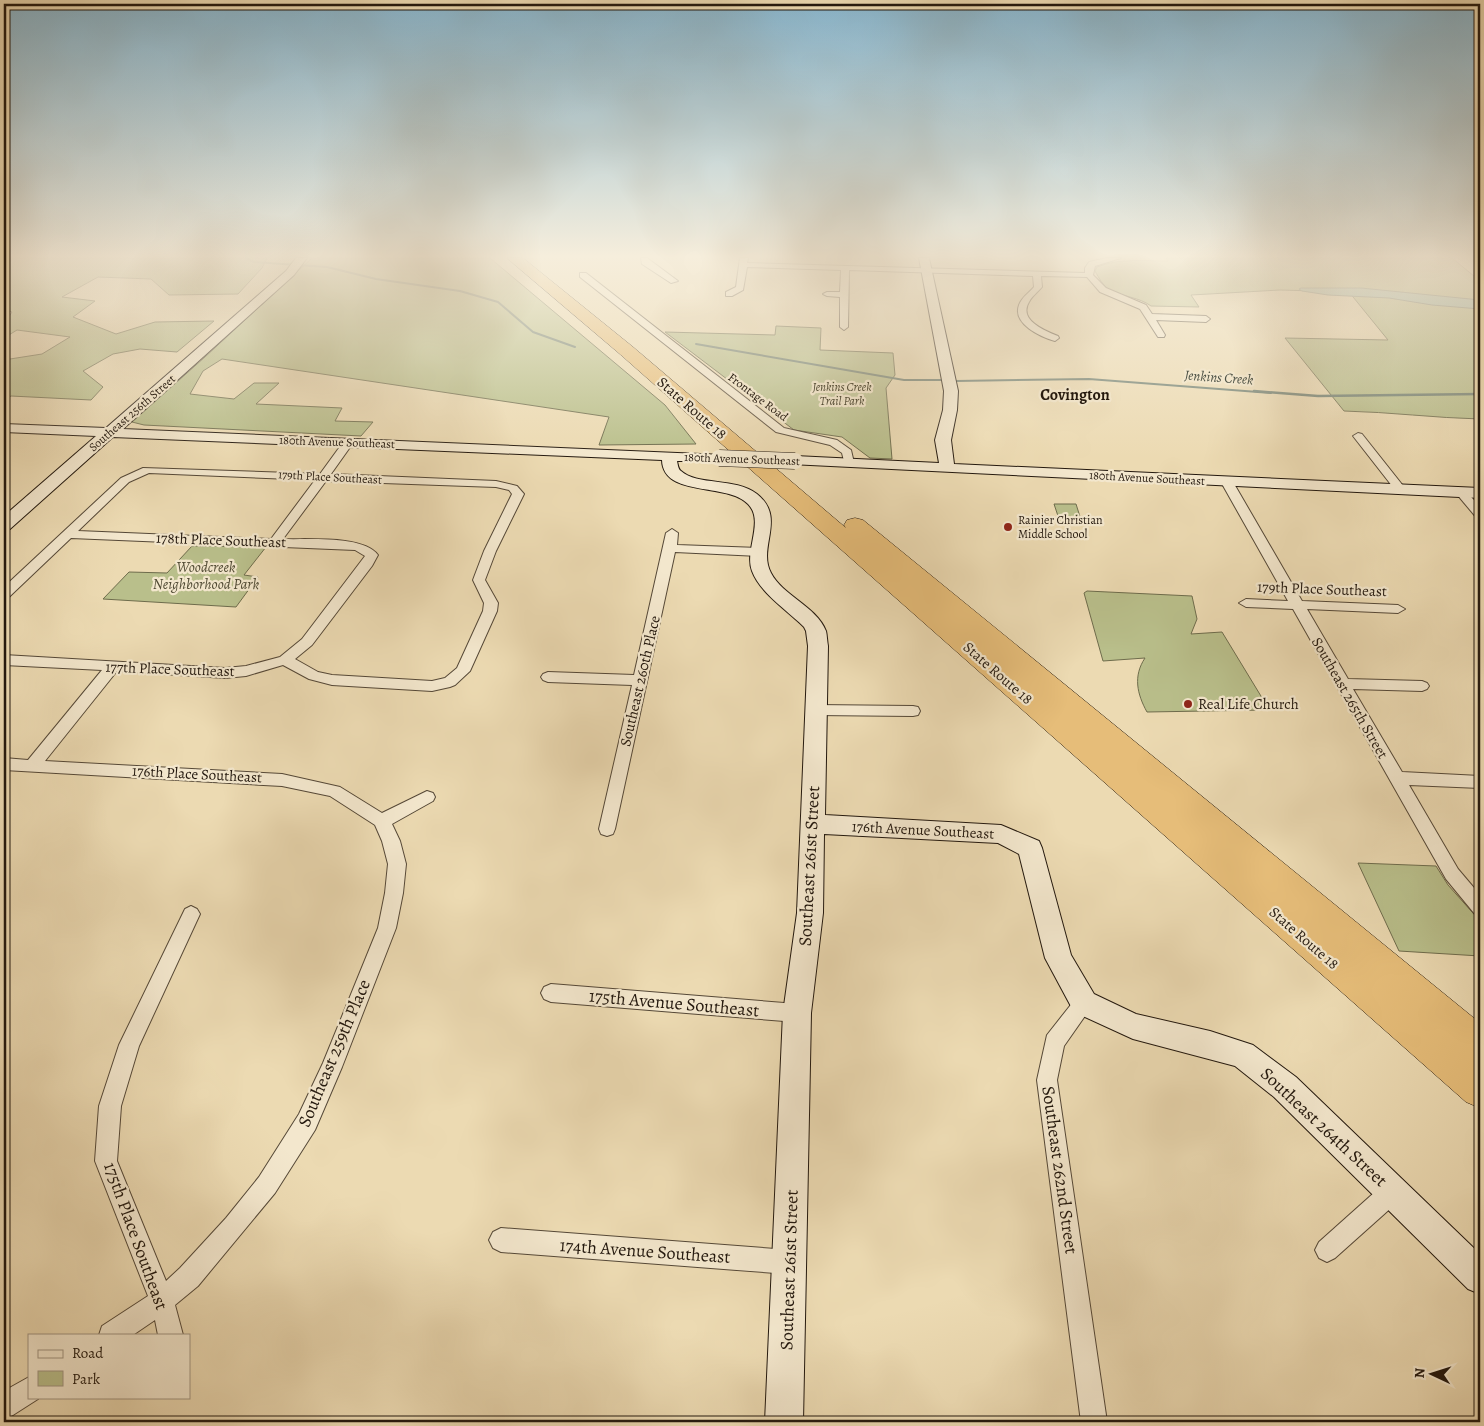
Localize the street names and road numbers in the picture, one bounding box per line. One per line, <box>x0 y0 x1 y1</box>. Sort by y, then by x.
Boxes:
street label: Frontage Road <box>725 369 792 425</box>
street label: Southeast 256th Street <box>85 371 179 455</box>
street label: State Route 18 <box>653 372 731 444</box>
street label: 180th Avenue Southeast <box>279 432 395 452</box>
street label: 180th Avenue Southeast <box>684 449 800 469</box>
street label: 179th Place Southeast <box>278 466 382 488</box>
street label: 180th Avenue Southeast <box>1089 467 1205 489</box>
street label: 178th Place Southeast <box>156 528 286 552</box>
street label: 179th Place Southeast <box>1257 577 1387 601</box>
street label: Southeast 260th Place <box>615 613 665 748</box>
street label: Southeast 265th Street <box>1307 634 1393 762</box>
street label: State Route 18 <box>959 637 1037 709</box>
street label: 177th Place Southeast <box>105 657 235 681</box>
street label: 176th Place Southeast <box>132 761 262 787</box>
street label: Southeast 261st Street <box>793 785 825 947</box>
street label: 176th Avenue Southeast <box>851 816 995 844</box>
street label: State Route 18 <box>1265 902 1343 974</box>
street label: Southeast 259th Place <box>292 975 376 1131</box>
street label: 175th Avenue Southeast <box>588 984 760 1022</box>
street label: Southeast 264th Street <box>1255 1062 1393 1192</box>
street label: Southeast 262nd Street <box>1036 1084 1084 1256</box>
street label: 175th Place Southeast <box>98 1159 174 1313</box>
street label: Southeast 261st Street <box>774 1189 804 1351</box>
street label: 174th Avenue Southeast <box>559 1233 731 1269</box>

